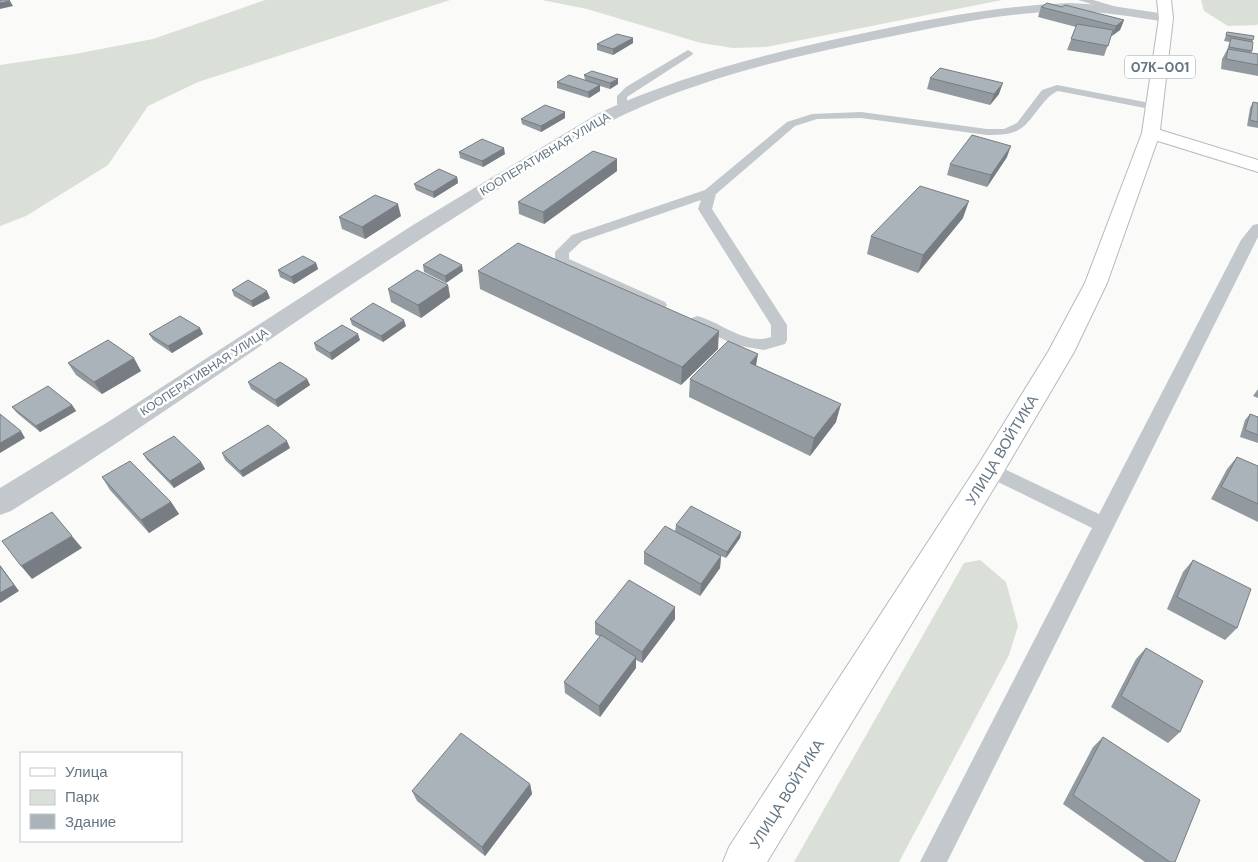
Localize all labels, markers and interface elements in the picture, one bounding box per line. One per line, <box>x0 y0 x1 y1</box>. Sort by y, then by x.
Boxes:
road number: 07К-001 <box>1125 56 1195 78</box>
street label: КООПЕРАТИВНАЯ УЛИЦА <box>477 109 613 199</box>
street label: КООПЕРАТИВНАЯ УЛИЦА <box>137 325 271 419</box>
street label: УЛИЦА ВОЙТИКА <box>961 391 1043 509</box>
street label: УЛИЦА ВОЙТИКА <box>745 736 829 852</box>
legend <box>20 752 182 842</box>
text: Улица <box>65 762 108 782</box>
text: Парк <box>65 787 99 807</box>
text: Здание <box>65 812 116 832</box>

